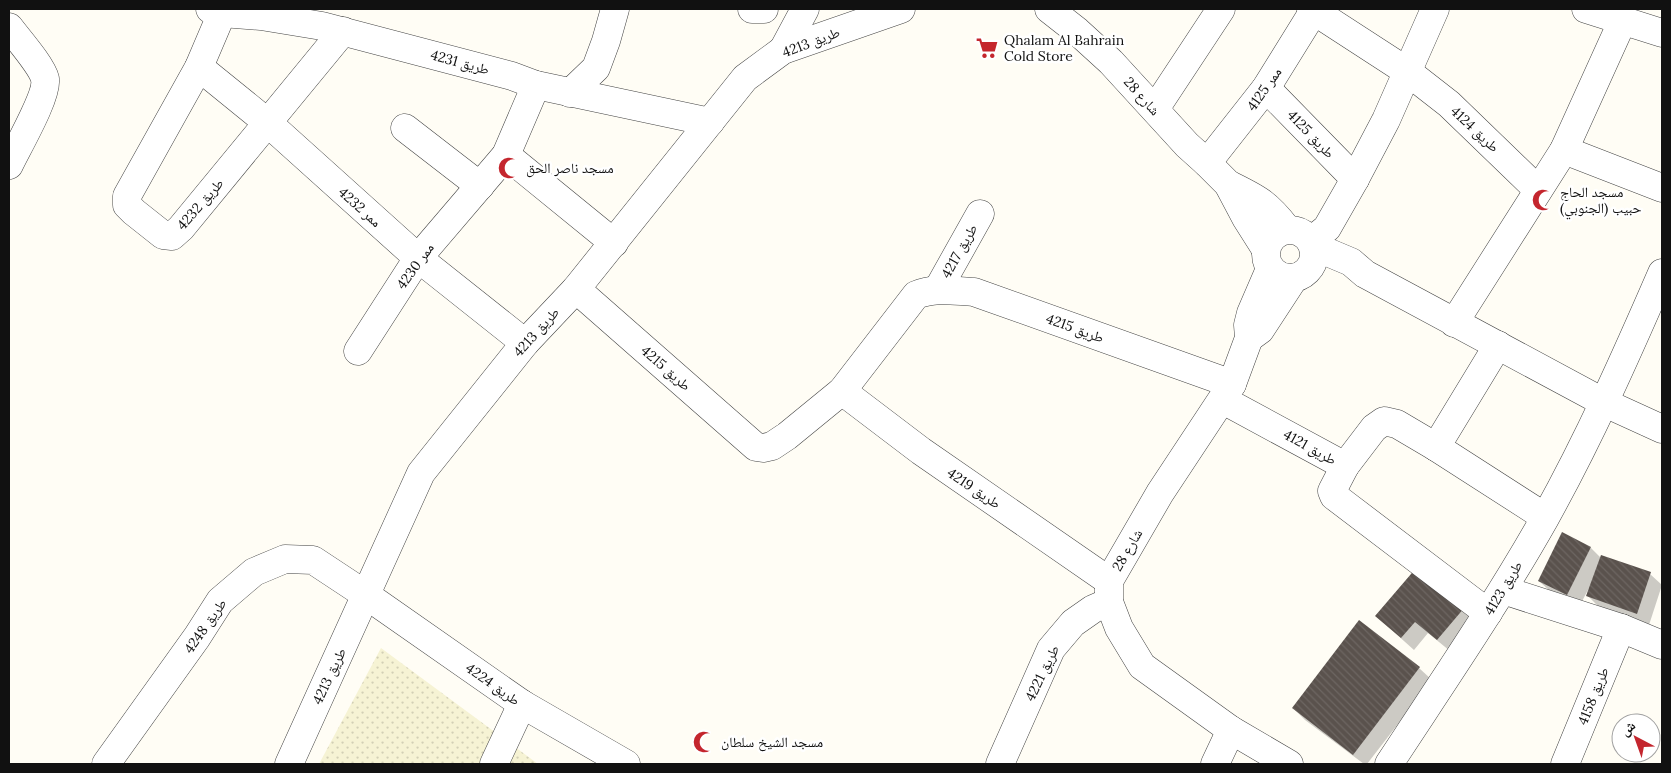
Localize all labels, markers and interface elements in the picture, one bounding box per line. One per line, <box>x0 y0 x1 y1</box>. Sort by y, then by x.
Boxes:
street label: طريق 4213 <box>780 23 843 62</box>
place label: Qhalam Al Bahrain Cold Store <box>1004 31 1125 65</box>
supermarket icon: Qhalam Al Bahrain Cold Store <box>974 35 1000 61</box>
street label: طريق 4231 <box>428 46 491 79</box>
street label: ممر 4125 <box>1242 64 1286 114</box>
street label: شارع 28 <box>1119 73 1164 120</box>
street label: طريق 4124 <box>1446 102 1503 157</box>
street label: طريق 4125 <box>1283 106 1338 163</box>
mosque icon: مسجد ناصر الحق <box>496 155 522 181</box>
place label: مسجد ناصر الحق <box>526 159 614 178</box>
street label: طريق 4232 <box>173 174 228 234</box>
street label: ممر 4232 <box>335 183 385 231</box>
place label: مسجد الحاج حبيب (الجنوبي) <box>1560 183 1642 220</box>
mosque icon: مسجد الحاج حبيب (الجنوبي) <box>1530 187 1556 213</box>
street label: طريق 4217 <box>937 221 982 282</box>
street label: ممر 4230 <box>392 239 438 293</box>
street label: طريق 4213 <box>509 304 564 361</box>
street label: طريق 4215 <box>1043 309 1106 348</box>
street label: طريق 4215 <box>637 341 695 395</box>
street label: طريق 4121 <box>1280 425 1340 470</box>
street label: طريق 4219 <box>943 464 1004 513</box>
street label: شارع 28 <box>1108 526 1147 575</box>
street label: طريق 4123 <box>1480 558 1527 619</box>
street label: طريق 4248 <box>180 595 231 657</box>
street label: طريق 4221 <box>1021 642 1064 704</box>
street label: طريق 4213 <box>308 645 351 708</box>
street label: طريق 4224 <box>462 659 524 710</box>
street label: طريق 4158 <box>1573 665 1614 728</box>
north arrow <box>1611 713 1661 763</box>
text: ش <box>1616 716 1639 740</box>
mosque icon: مسجد الشيخ سلطان <box>691 729 717 755</box>
place label: مسجد الشيخ سلطان <box>721 733 823 752</box>

